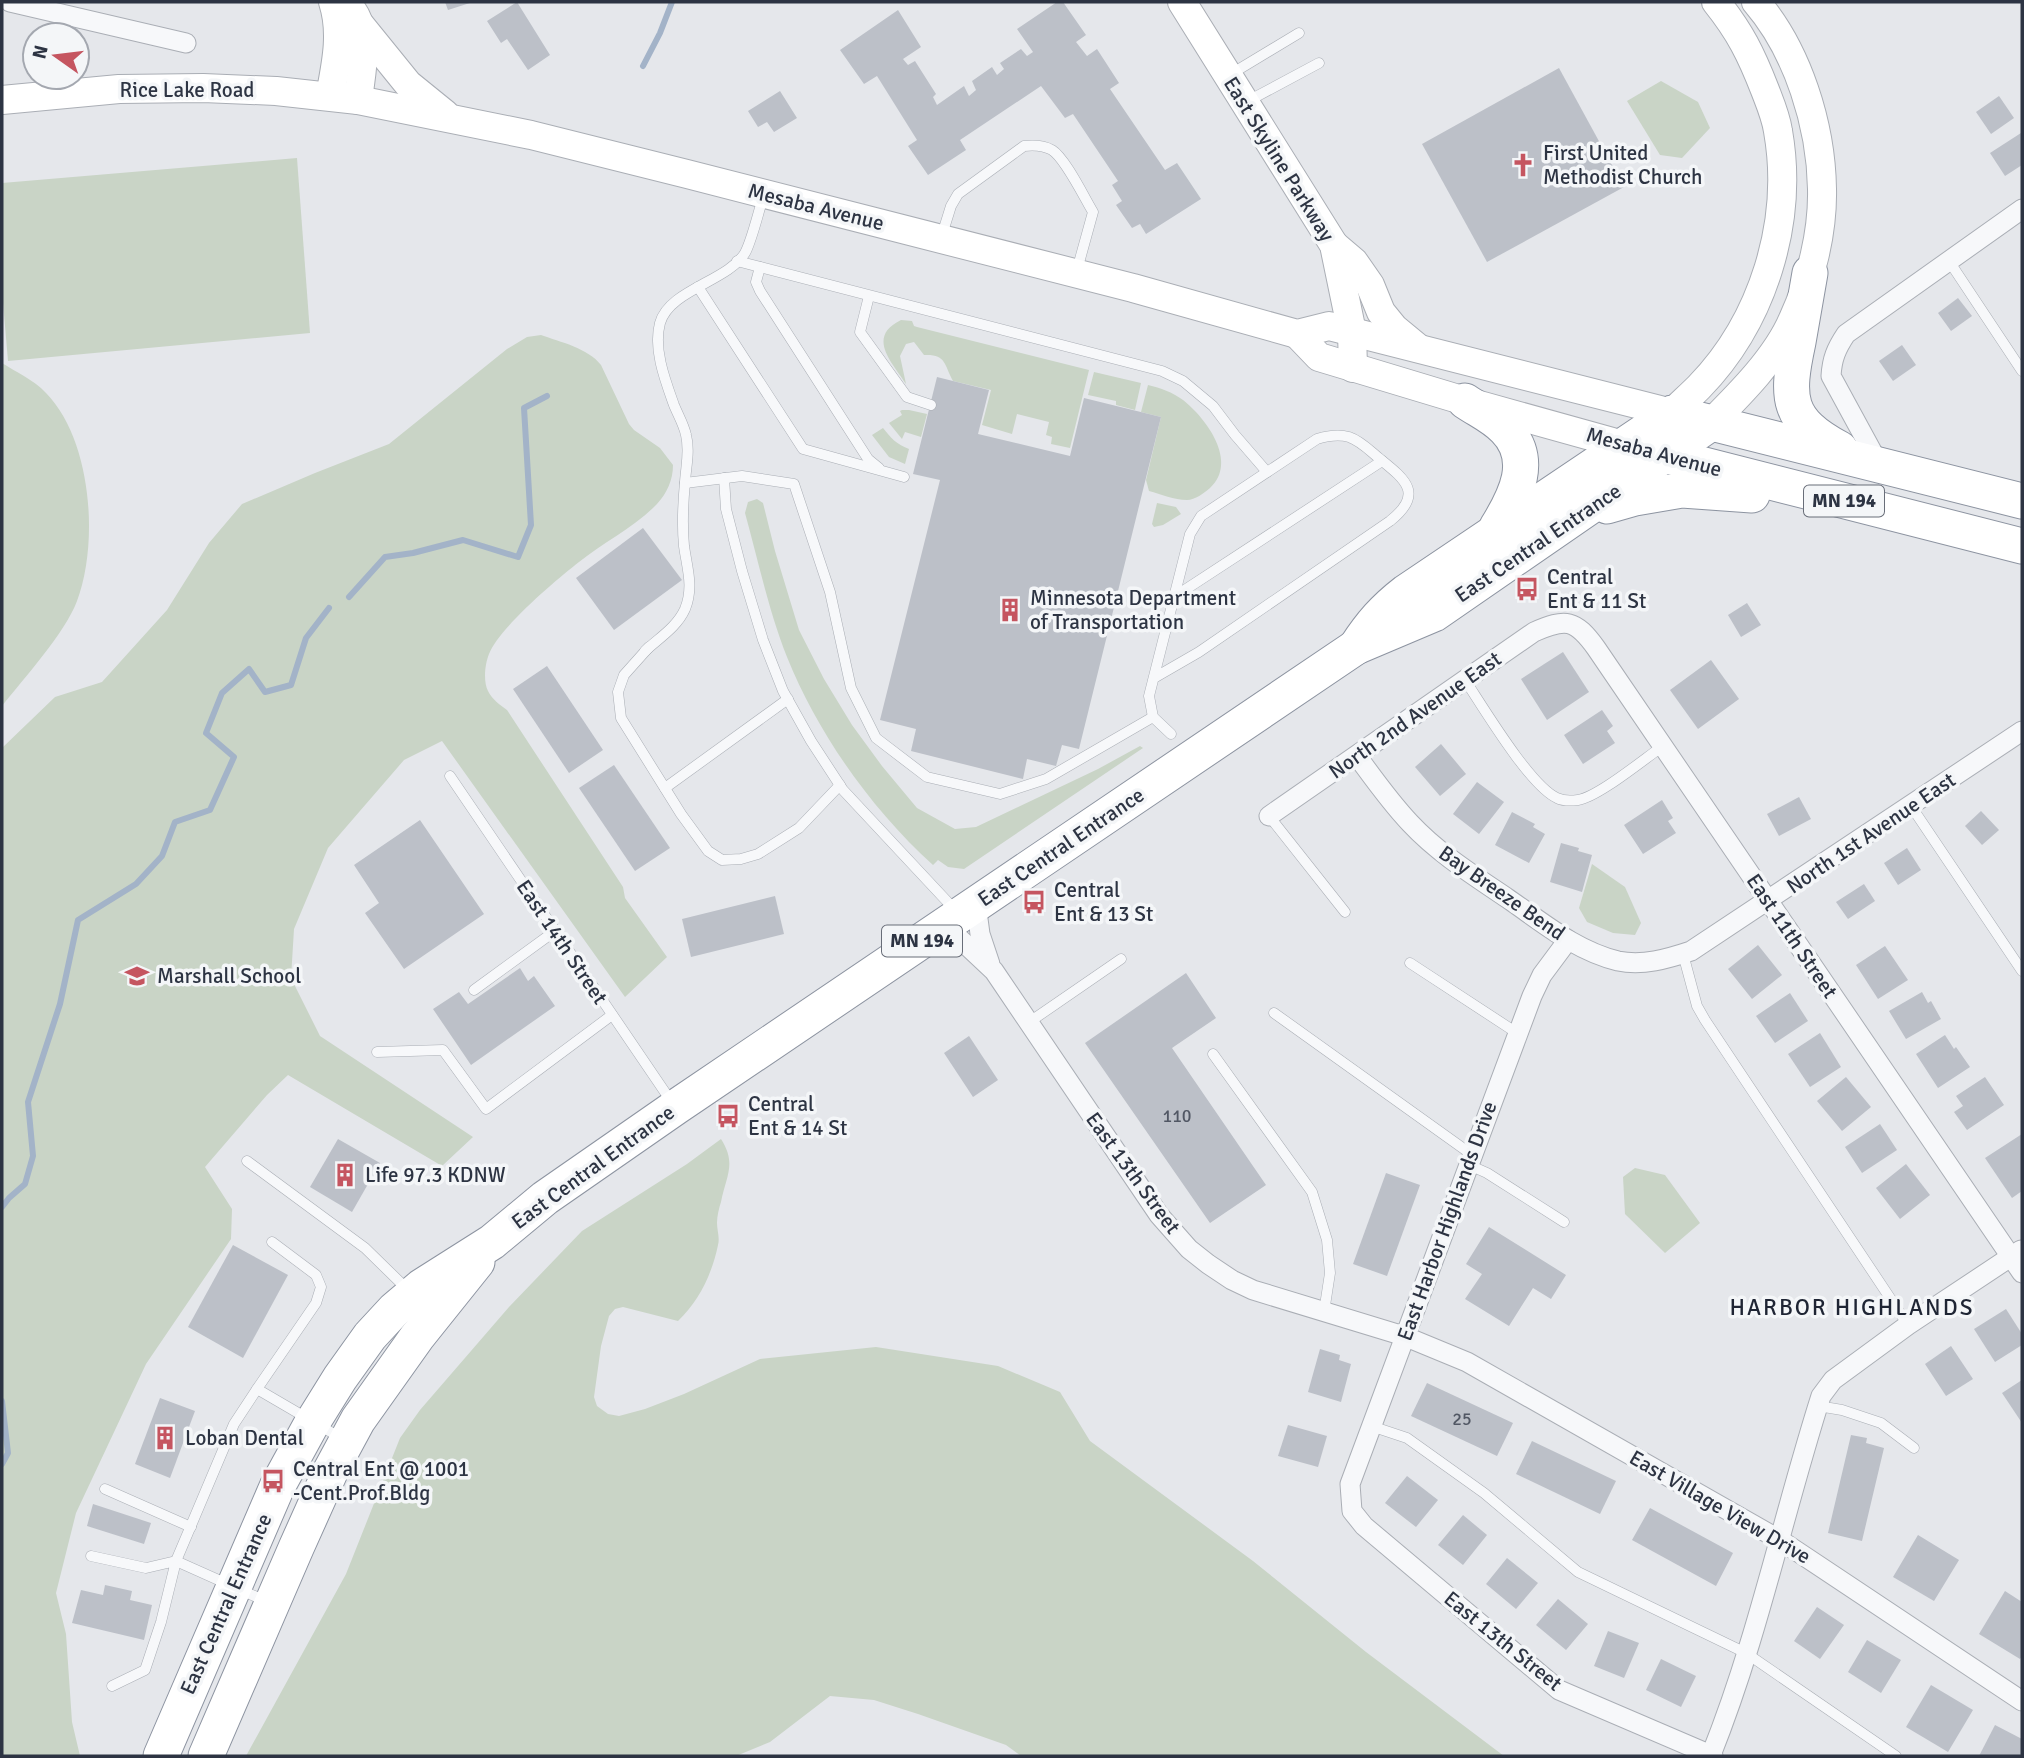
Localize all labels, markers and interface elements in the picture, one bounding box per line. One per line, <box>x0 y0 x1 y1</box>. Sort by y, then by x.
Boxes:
north arrow <box>21 21 91 91</box>
text: N <box>27 43 54 61</box>
street label: East Skyline Parkway <box>1218 72 1340 246</box>
street label: Rice Lake Road <box>120 77 254 103</box>
place label: First United Methodist Church <box>1543 140 1702 190</box>
church icon: First United Methodist Church <box>1509 151 1537 179</box>
street label: Mesaba Avenue <box>745 178 887 236</box>
street label: Mesaba Avenue <box>1583 421 1725 483</box>
street label: East Central Entrance <box>1450 478 1626 608</box>
road number: MN 194 <box>1804 486 1884 516</box>
place label: Central Ent & 11 St <box>1547 564 1646 614</box>
bus stop icon: Central Ent & 11 St <box>1513 575 1541 603</box>
place label: Minnesota Department of Transportation <box>1030 585 1236 635</box>
building icon: Minnesota Department of Transportation <box>996 596 1024 624</box>
street label: North 2nd Avenue East <box>1324 646 1506 784</box>
street label: North 1st Avenue East <box>1781 767 1961 899</box>
street label: East Central Entrance <box>973 782 1149 912</box>
street label: Bay Breeze Bend <box>1434 840 1570 946</box>
street label: East 11th Street <box>1741 869 1843 1003</box>
street label: East 14th Street <box>511 875 613 1009</box>
place label: Central Ent & 13 St <box>1054 877 1153 927</box>
bus stop icon: Central Ent & 13 St <box>1020 888 1048 916</box>
road number: MN 194 <box>882 925 962 956</box>
school or university icon: Marshall School <box>123 962 151 990</box>
place label: Marshall School <box>157 963 301 989</box>
place label: Central Ent & 14 St <box>748 1091 847 1141</box>
street label: East Harbor Highlands Drive <box>1392 1098 1502 1344</box>
street label: East Central Entrance <box>506 1099 680 1235</box>
bus stop icon: Central Ent & 14 St <box>714 1102 742 1130</box>
house number: 110 <box>1162 1105 1192 1127</box>
street label: East 13th Street <box>1080 1107 1186 1239</box>
building icon: Life 97.3 KDNW <box>331 1161 359 1189</box>
place label: Life 97.3 KDNW <box>365 1162 506 1188</box>
district label: HARBOR HIGHLANDS <box>1730 1293 1974 1322</box>
house number: 25 <box>1452 1408 1472 1430</box>
building icon: Loban Dental <box>151 1424 179 1452</box>
place label: Loban Dental <box>185 1425 304 1451</box>
street label: East Village View Drive <box>1625 1444 1815 1570</box>
place label: Central Ent @ 1001 -Cent.Prof.Bldg <box>293 1456 469 1506</box>
bus stop icon: Central Ent @ 1001 -Cent.Prof.Bldg <box>259 1467 287 1495</box>
street label: East Central Entrance <box>174 1510 278 1698</box>
street label: East 13th Street <box>1439 1585 1567 1697</box>

